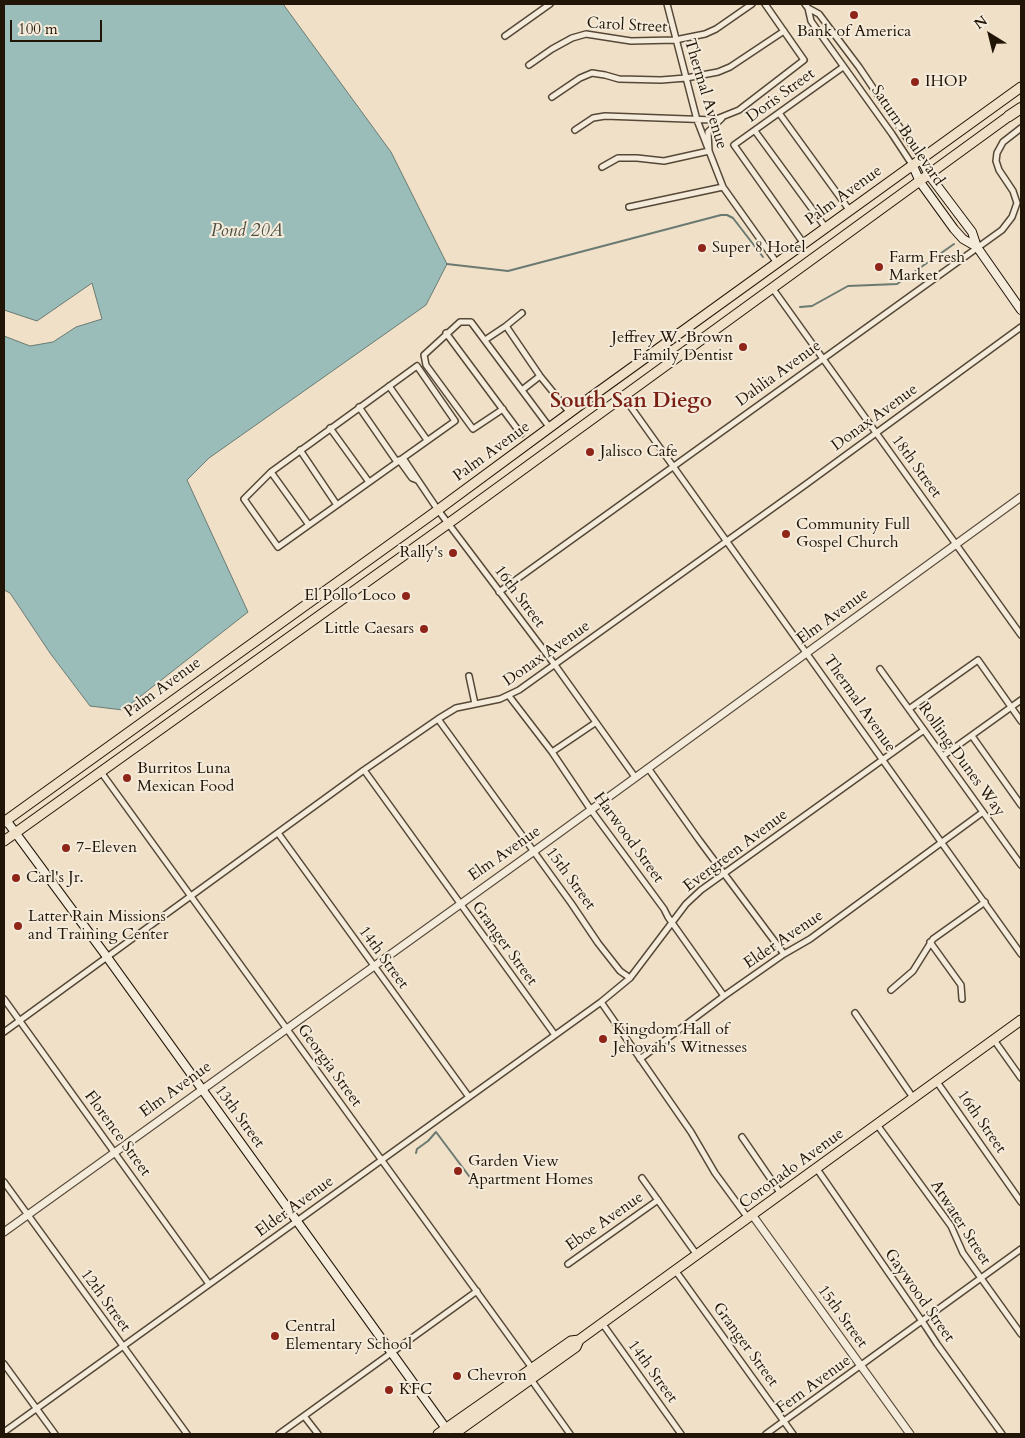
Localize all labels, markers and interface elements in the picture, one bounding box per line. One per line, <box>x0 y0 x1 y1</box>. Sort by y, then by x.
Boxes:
marker: Bank of America <box>848 9 860 21</box>
scale bar <box>12 10 105 42</box>
north arrow <box>965 10 1015 60</box>
text: N <box>970 11 991 34</box>
street label: Carol Street <box>586 14 668 38</box>
text: 100 m <box>18 19 58 39</box>
place label: Bank of America <box>797 22 911 42</box>
street label: Thermal Avenue <box>679 37 731 151</box>
street label: Doris Street <box>743 65 819 127</box>
place label: IHOP <box>925 72 967 92</box>
marker: IHOP <box>909 76 921 88</box>
street label: Saturn Boulevard <box>866 82 948 190</box>
street label: Palm Avenue <box>802 162 886 230</box>
water label: Pond 20A <box>211 221 283 243</box>
place label: Super 8 Hotel <box>712 238 806 258</box>
marker: Super 8 Hotel <box>696 242 708 254</box>
place label: Farm Fresh Market <box>889 248 965 286</box>
marker: Farm Fresh Market <box>873 261 885 273</box>
place label: Jeffrey W. Brown Family Dentist <box>612 328 733 366</box>
street label: Dahlia Avenue <box>733 337 825 411</box>
marker: Jeffrey W. Brown Family Dentist <box>737 341 749 353</box>
street label: Donax Avenue <box>828 380 922 456</box>
district label: South San Diego <box>550 389 712 415</box>
street label: Palm Avenue <box>450 418 534 486</box>
street label: 18th Street <box>887 432 945 502</box>
place label: Jalisco Cafe <box>600 442 678 462</box>
marker: Jalisco Cafe <box>584 446 596 458</box>
place label: Community Full Gospel Church <box>796 515 910 553</box>
marker: Community Full Gospel Church <box>780 528 792 540</box>
place label: Rally's <box>399 543 443 563</box>
marker: Rally's <box>447 547 459 559</box>
street label: 16th Street <box>489 562 549 632</box>
street label: Elm Avenue <box>794 585 872 649</box>
place label: El Pollo Loco <box>304 586 396 606</box>
marker: El Pollo Loco <box>400 590 412 602</box>
street label: Donax Avenue <box>500 617 594 691</box>
place label: Little Caesars <box>324 619 414 639</box>
marker: Little Caesars <box>418 623 430 635</box>
street label: Thermal Avenue <box>818 652 900 756</box>
street label: Palm Avenue <box>121 654 205 722</box>
street label: Rolling Dunes Way <box>913 700 1009 820</box>
place label: Burritos Luna Mexican Food <box>137 759 234 797</box>
marker: Burritos Luna Mexican Food <box>121 772 133 784</box>
street label: Harwood Street <box>589 789 667 887</box>
street label: Evergreen Avenue <box>680 806 792 896</box>
street label: Elm Avenue <box>465 822 545 886</box>
place label: 7-Eleven <box>76 838 137 858</box>
marker: 7-Eleven <box>60 842 72 854</box>
street label: 15th Street <box>541 844 599 914</box>
place label: Carl's Jr. <box>26 868 84 888</box>
marker: Carl's Jr. <box>10 872 22 884</box>
street label: Granger Street <box>467 898 541 990</box>
street label: Elder Avenue <box>741 906 827 974</box>
place label: Latter Rain Missions and Training Center <box>28 907 169 945</box>
marker: Latter Rain Missions and Training Center <box>12 920 24 932</box>
street label: 14th Street <box>354 923 412 993</box>
place label: Kingdom Hall of Jehovah's Witnesses <box>613 1020 747 1058</box>
street label: Georgia Street <box>293 1021 365 1111</box>
marker: Kingdom Hall of Jehovah's Witnesses <box>597 1033 609 1045</box>
street label: Elm Avenue <box>137 1058 215 1122</box>
street label: 13th Street <box>210 1082 268 1152</box>
street label: Florence Street <box>79 1087 155 1181</box>
street label: 16th Street <box>952 1087 1010 1157</box>
street label: Coronado Avenue <box>736 1125 848 1213</box>
place label: Garden View Apartment Homes <box>468 1152 593 1190</box>
marker: Garden View Apartment Homes <box>452 1165 464 1177</box>
street label: Elder Avenue <box>252 1172 338 1242</box>
street label: Atwater Street <box>925 1177 995 1269</box>
street label: Eboe Avenue <box>562 1188 648 1256</box>
street label: Gaywood Street <box>880 1246 958 1346</box>
street label: 12th Street <box>76 1266 134 1336</box>
street label: 15th Street <box>813 1282 871 1352</box>
street label: Granger Street <box>708 1299 782 1391</box>
place label: Central Elementary School <box>285 1317 412 1355</box>
marker: Central Elementary School <box>269 1330 281 1342</box>
street label: 14th Street <box>623 1337 681 1407</box>
street label: Fern Avenue <box>773 1352 855 1418</box>
place label: Chevron <box>467 1366 527 1386</box>
marker: Chevron <box>451 1370 463 1382</box>
place label: KFC <box>399 1380 432 1400</box>
marker: KFC <box>383 1384 395 1396</box>

